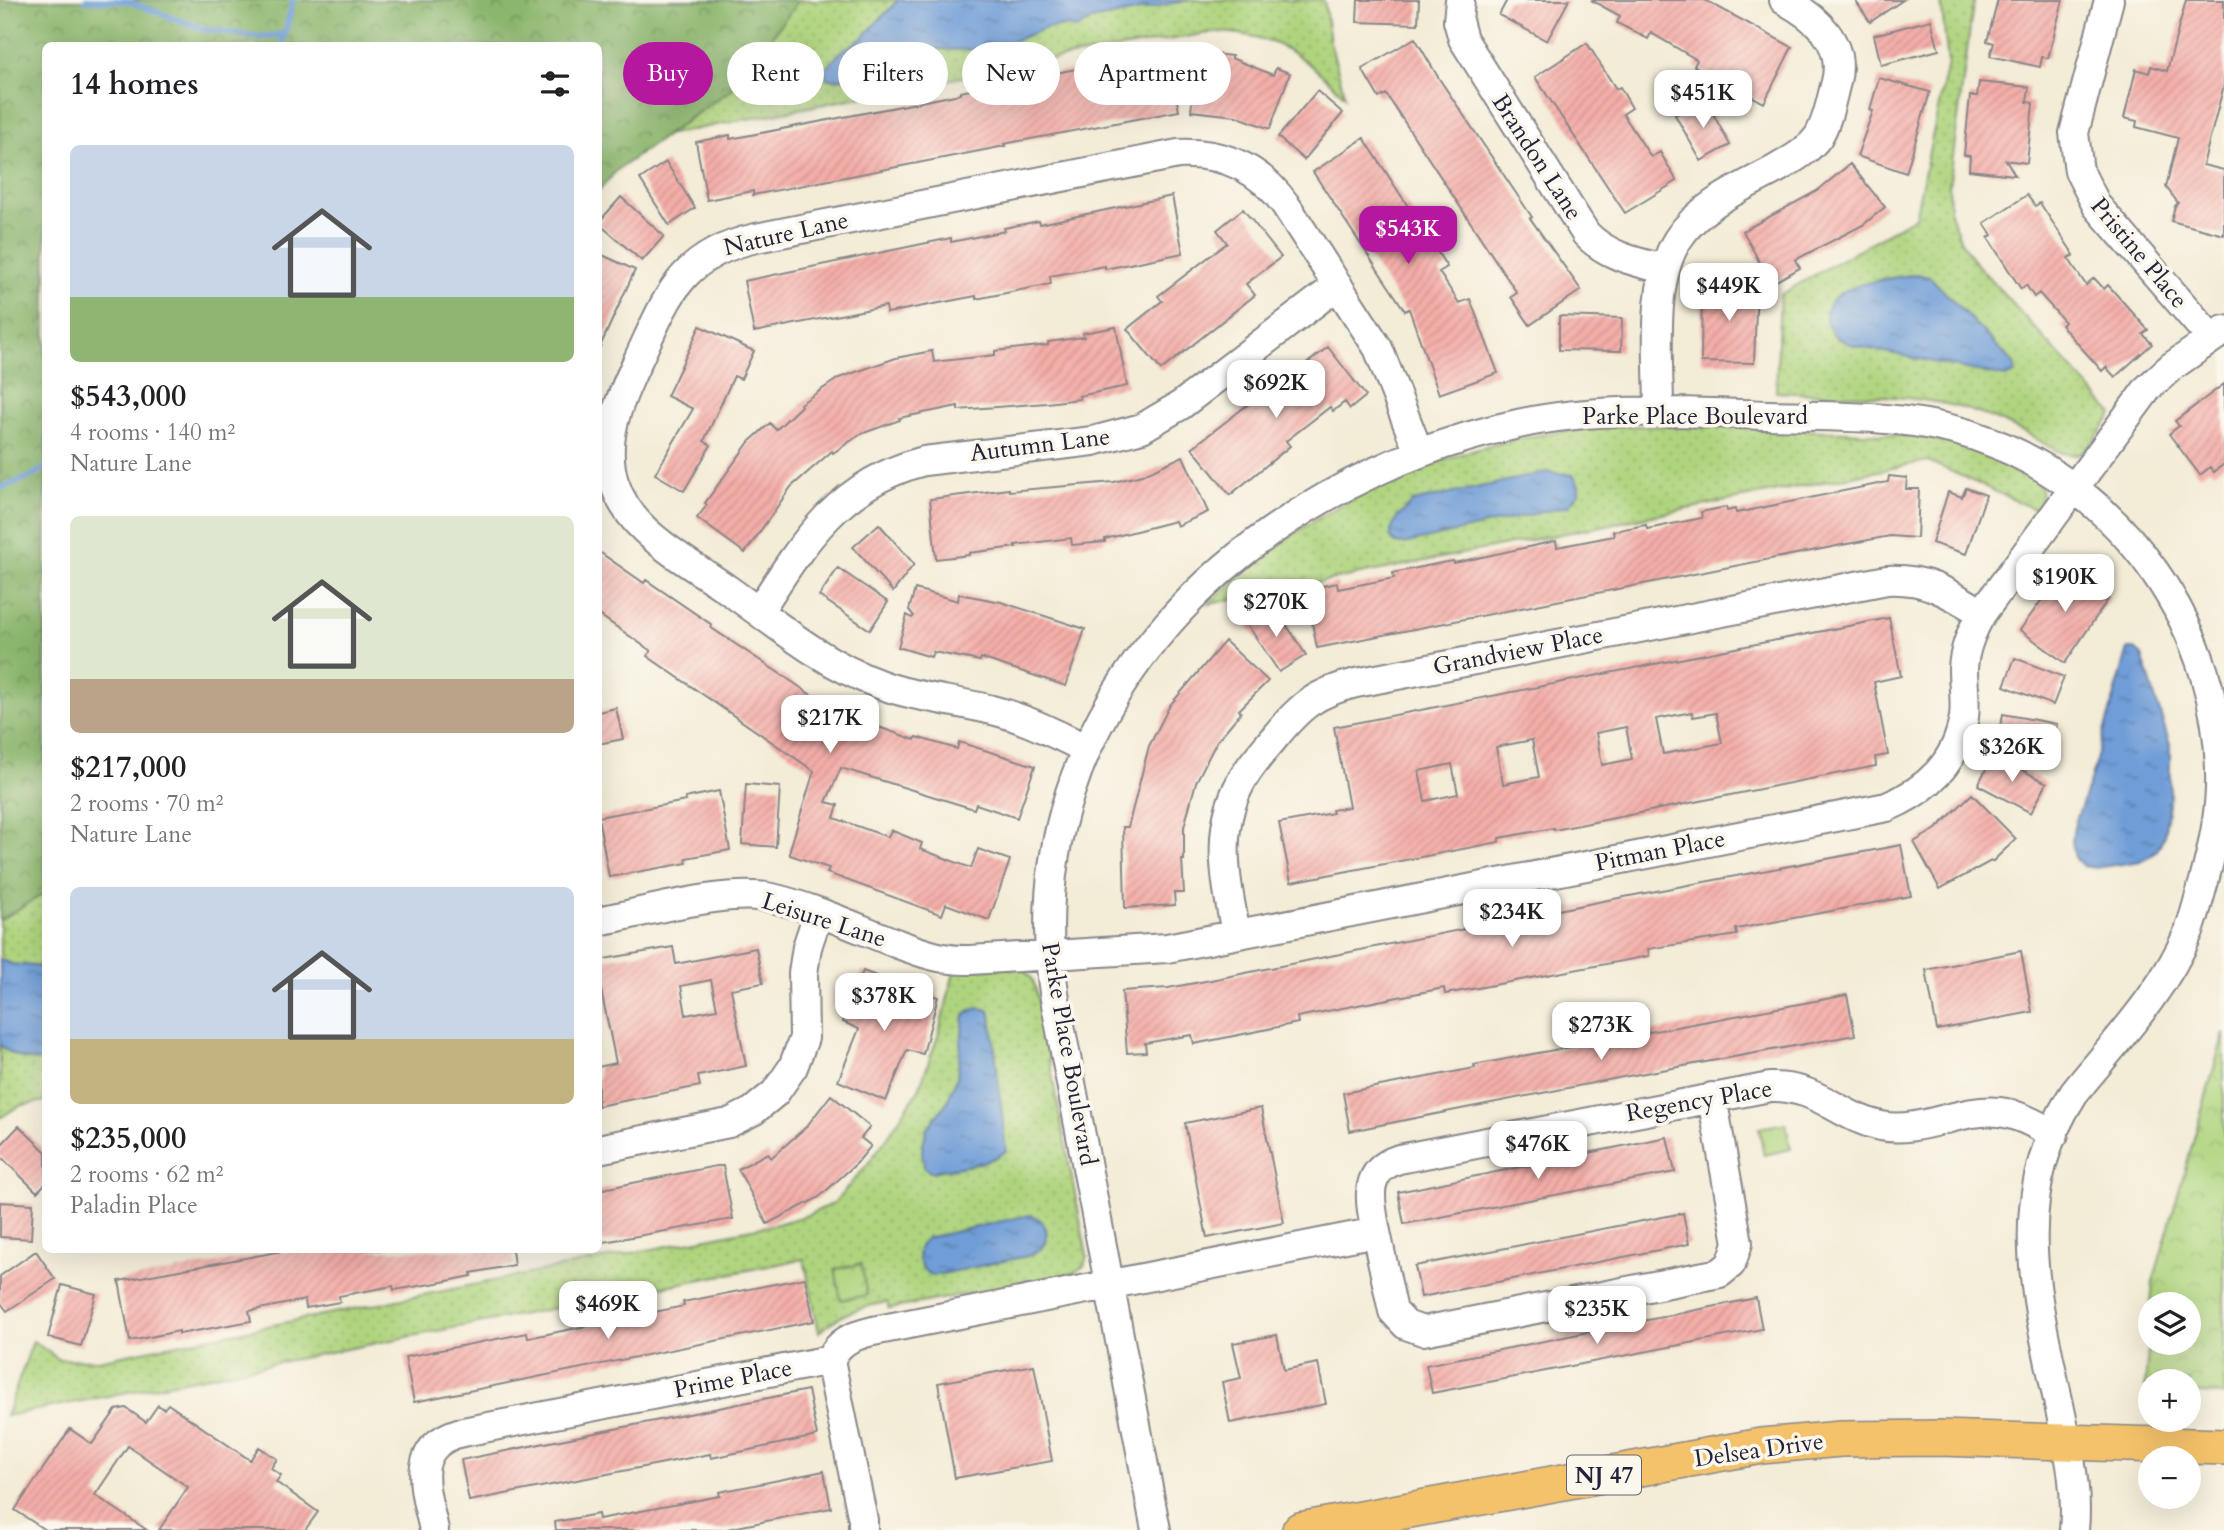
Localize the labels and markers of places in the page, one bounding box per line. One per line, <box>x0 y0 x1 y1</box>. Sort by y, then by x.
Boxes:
pin: $451K <box>1654 71 1752 130</box>
pin: $543K <box>1359 206 1457 266</box>
pin: $449K <box>1680 264 1778 323</box>
pin: $692K <box>1227 360 1325 420</box>
pin: $190K <box>2016 554 2114 614</box>
pin: $270K <box>1227 580 1325 639</box>
pin: $217K <box>781 696 879 755</box>
pin: $326K <box>1963 724 2061 784</box>
pin: $234K <box>1463 890 1561 949</box>
pin: $378K <box>835 974 933 1033</box>
pin: $273K <box>1552 1002 1650 1062</box>
pin: $476K <box>1489 1122 1587 1181</box>
pin: $469K <box>559 1282 657 1341</box>
pin: $235K <box>1548 1286 1646 1346</box>

